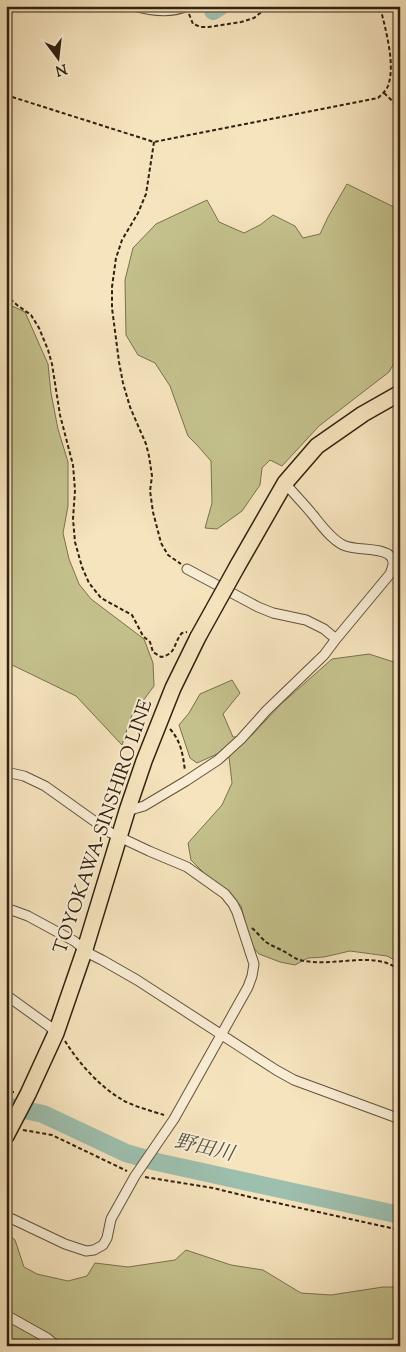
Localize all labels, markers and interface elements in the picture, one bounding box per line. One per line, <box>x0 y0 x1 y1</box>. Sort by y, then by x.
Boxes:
north arrow <box>32 32 82 82</box>
text: N <box>53 58 69 80</box>
street label: TOYOKAWA-SINSHIRO LINE <box>48 696 160 958</box>
water label: 野田川 <box>172 1128 238 1170</box>

